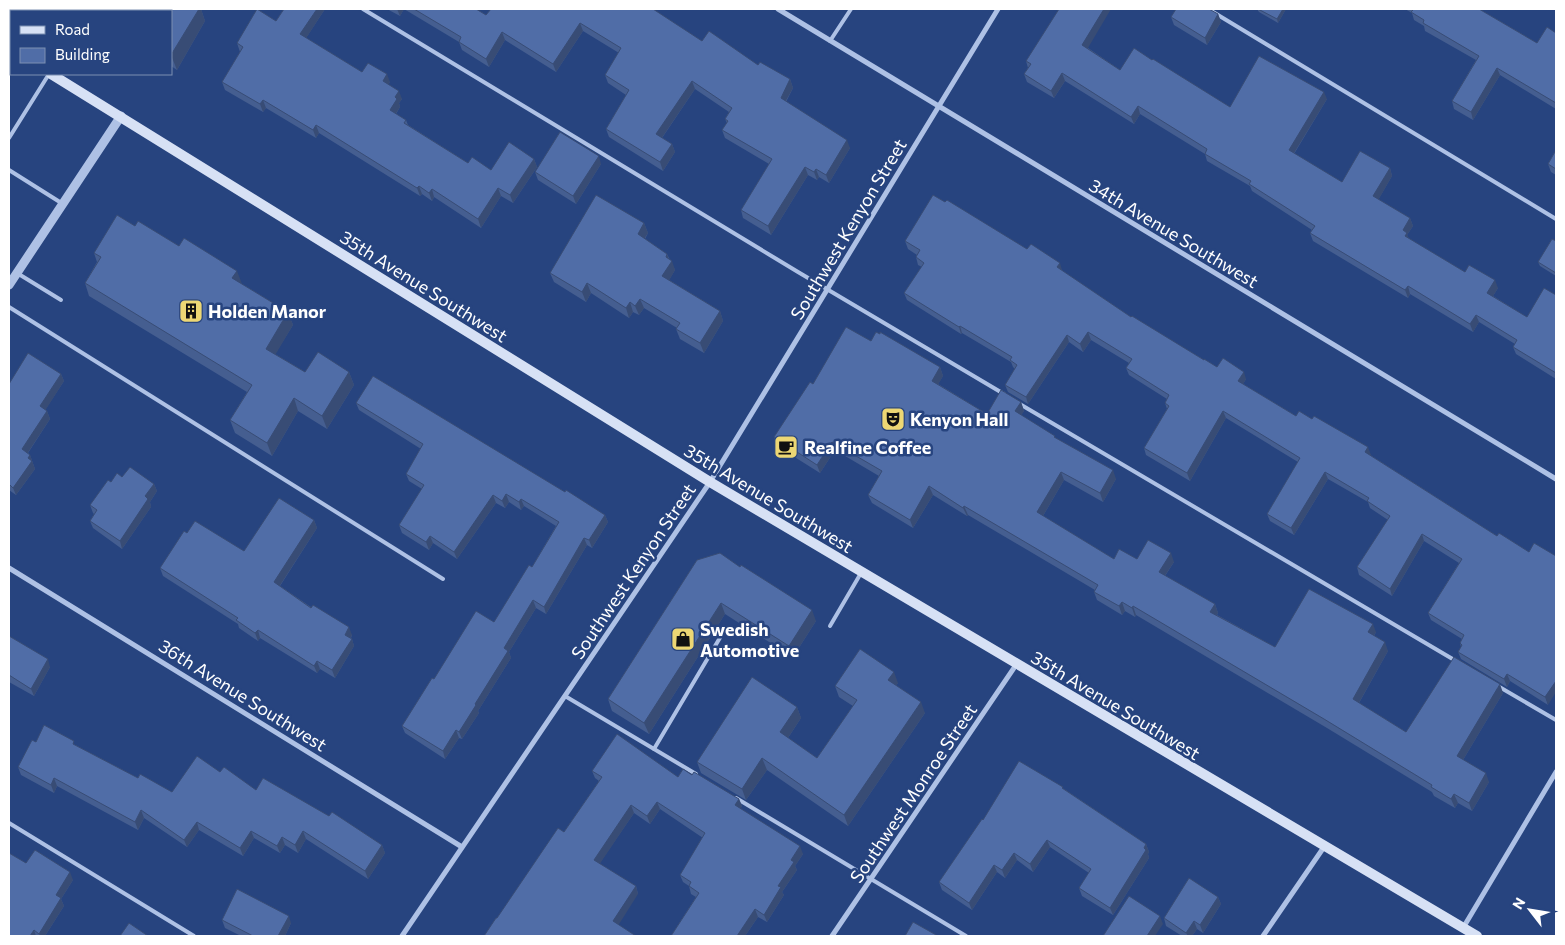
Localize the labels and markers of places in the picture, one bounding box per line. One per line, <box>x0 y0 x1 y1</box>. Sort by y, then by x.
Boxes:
building icon: Holden Manor <box>178 298 204 324</box>
place label: Holden Manor <box>208 300 327 322</box>
theatre icon: Kenyon Hall <box>880 406 906 432</box>
place label: Kenyon Hall <box>910 408 1008 430</box>
cafe icon: Realfine Coffee <box>773 434 799 460</box>
place label: Realfine Coffee <box>804 436 931 458</box>
place label: Swedish Automotive <box>700 618 799 661</box>
shop icon: Swedish Automotive <box>670 626 696 652</box>

